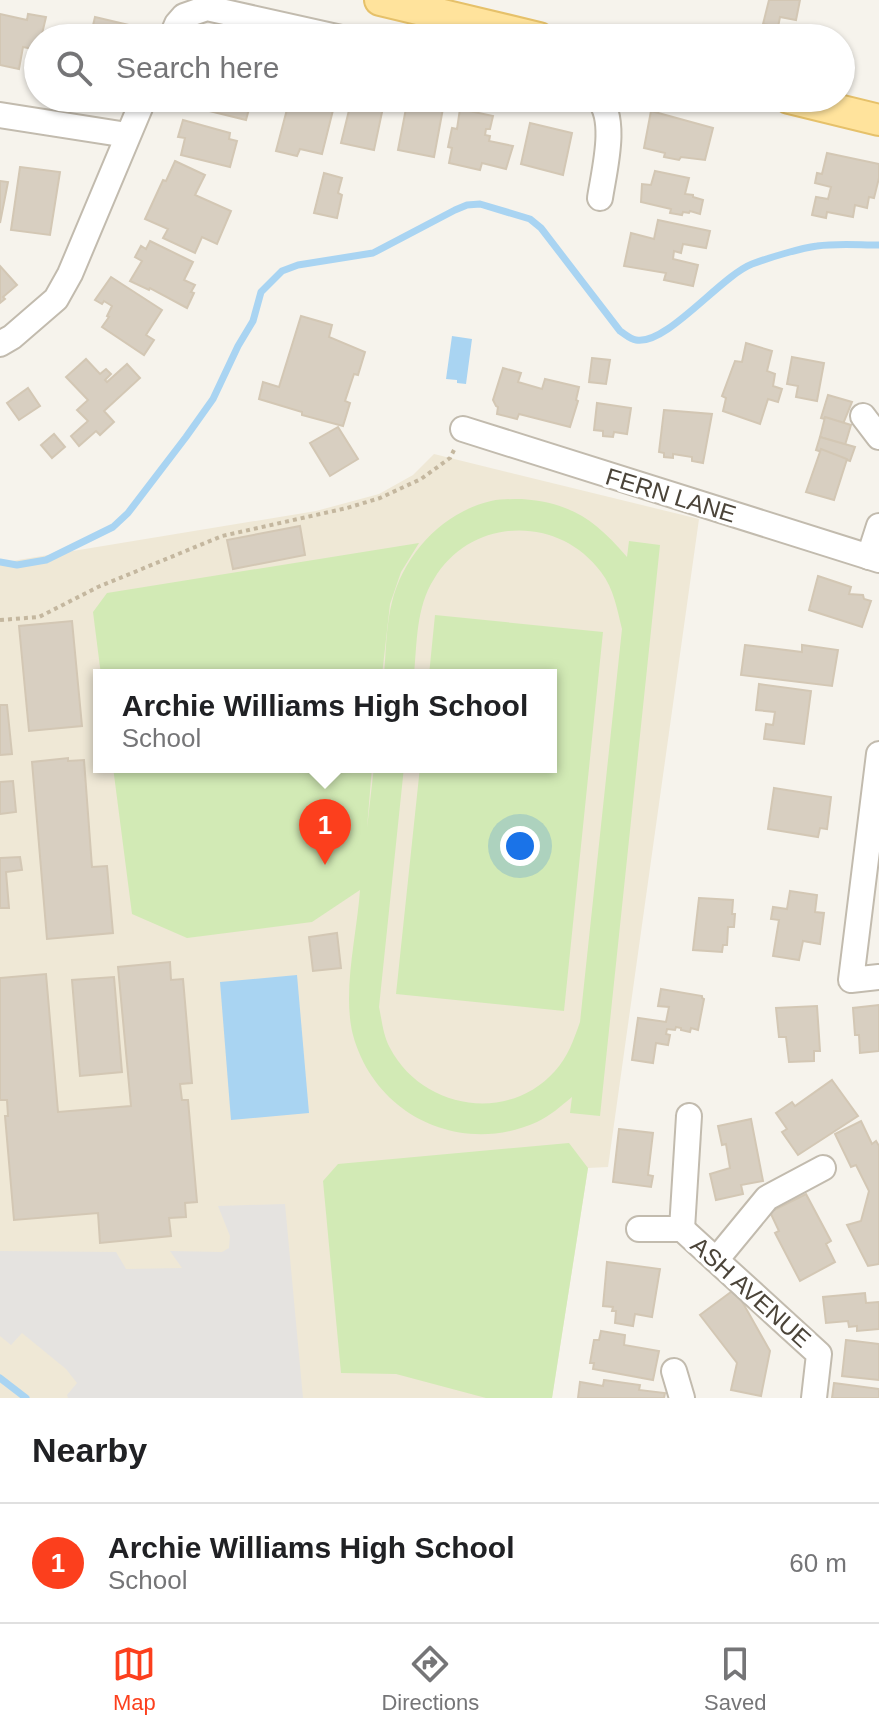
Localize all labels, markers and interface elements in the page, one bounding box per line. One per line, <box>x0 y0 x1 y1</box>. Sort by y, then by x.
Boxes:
search box <box>24 24 855 112</box>
icon: search <box>52 46 96 90</box>
text: Search here <box>116 51 279 84</box>
street label: FERN LANE <box>603 462 739 528</box>
popup <box>93 669 557 773</box>
text: Archie Williams High School <box>122 689 528 722</box>
text: School <box>122 723 201 753</box>
pin: 1 <box>299 799 351 865</box>
your location <box>500 826 540 866</box>
street label: ASH AVENUE <box>686 1231 816 1353</box>
text: Nearby <box>32 1431 147 1469</box>
text: Archie Williams High School <box>108 1531 514 1564</box>
text: 1 <box>51 1548 65 1578</box>
text: 60 m <box>789 1548 847 1578</box>
text: School <box>108 1565 188 1595</box>
tab: Map <box>112 1642 156 1716</box>
tab: Directions <box>381 1642 479 1716</box>
tab: Saved <box>704 1642 767 1716</box>

